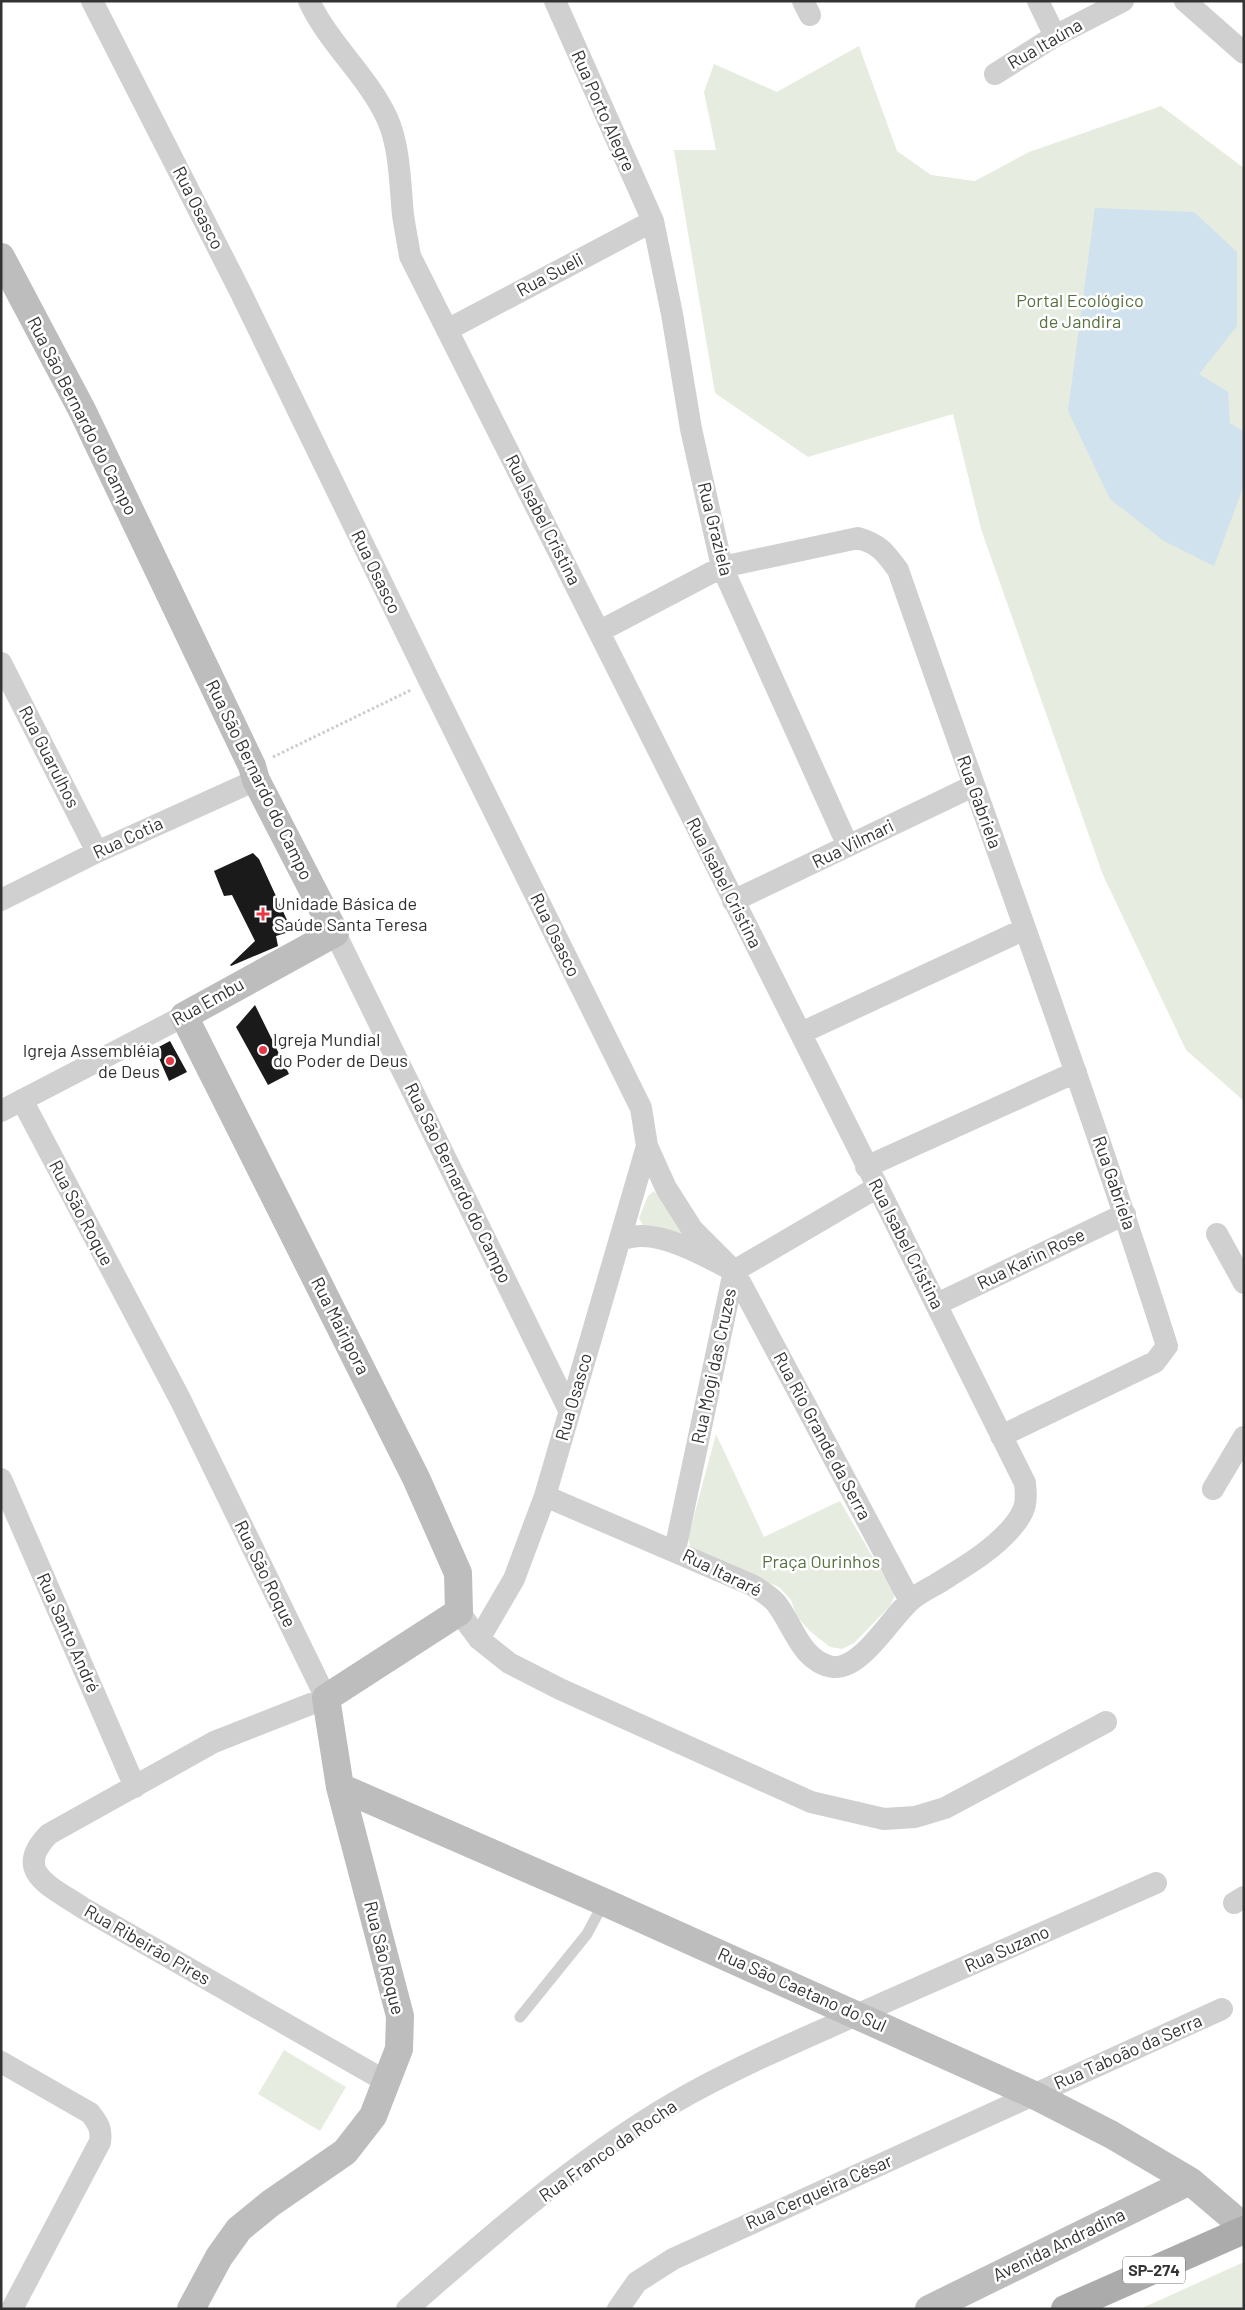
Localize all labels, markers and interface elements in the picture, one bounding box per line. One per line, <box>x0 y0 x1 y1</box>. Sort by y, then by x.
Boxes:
street label: Rua Itaúna <box>1003 13 1086 73</box>
street label: Rua Porto Alegre <box>567 47 640 175</box>
street label: Rua Osasco <box>169 162 229 253</box>
street label: Rua Sueli <box>513 248 586 301</box>
park label: Portal Ecológico de Jandira <box>1016 289 1144 332</box>
street label: Rua São Bernardo do Campo <box>23 312 143 519</box>
street label: Rua Isabel Cristina <box>501 451 586 589</box>
street label: Rua Graziela <box>694 480 738 578</box>
street label: Rua Osasco <box>347 526 407 617</box>
street label: Rua São Bernardo do Campo <box>202 676 318 883</box>
street label: Rua Guarulhos <box>15 702 85 811</box>
street label: Rua Gabriela <box>953 752 1007 851</box>
street label: Rua Cotia <box>89 811 166 863</box>
street label: Rua Isabel Cristina <box>682 814 767 952</box>
street label: Rua Vilmari <box>808 814 897 872</box>
street label: Rua Osasco <box>526 889 586 980</box>
place label: Unidade Básica de Saúde Santa Teresa <box>274 892 427 935</box>
marker: Unidade Básica de Saúde Santa Teresa <box>256 907 270 921</box>
street label: Rua Embu <box>168 972 247 1030</box>
place label: Igreja Mundial do Poder de Deus <box>273 1028 408 1071</box>
place label: Igreja Assembléia de Deus <box>23 1039 160 1082</box>
marker: Igreja Mundial do Poder de Deus <box>257 1044 269 1056</box>
marker: Igreja Assembléia de Deus <box>164 1055 176 1067</box>
street label: Rua São Bernardo do Campo <box>401 1079 517 1286</box>
street label: Rua Gabriela <box>1089 1133 1141 1232</box>
street label: Rua São Roque <box>45 1156 119 1269</box>
street label: Rua Isabel Cristina <box>864 1175 949 1313</box>
street label: Rua Karin Rose <box>973 1223 1088 1294</box>
street label: Rua Mairipora <box>307 1273 375 1378</box>
street label: Rua Mogi das Cruzes <box>686 1286 740 1446</box>
street label: Rua Rio Grande da Serra <box>769 1348 876 1523</box>
street label: Rua Osasco <box>550 1350 596 1443</box>
street label: Rua São Roque <box>231 1516 301 1631</box>
street label: Rua Itararé <box>679 1543 766 1601</box>
park label: Praça Ourinhos <box>762 1550 880 1572</box>
street label: Rua Santo André <box>33 1569 105 1696</box>
street label: Rua Ribeirão Pires <box>81 1899 214 1989</box>
street label: Rua São Roque <box>360 1899 410 2017</box>
street label: Rua Suzano <box>961 1920 1052 1976</box>
street label: Rua São Caetano do Sul <box>715 1942 890 2036</box>
street label: Rua Taboão da Serra <box>1050 2009 1205 2094</box>
street label: Rua Franco da Rocha <box>534 2094 681 2206</box>
street label: Rua Cerqueira César <box>742 2149 896 2233</box>
street label: Avenida Andradina <box>989 2203 1128 2286</box>
road number: SP-274 <box>1123 2256 1185 2284</box>

